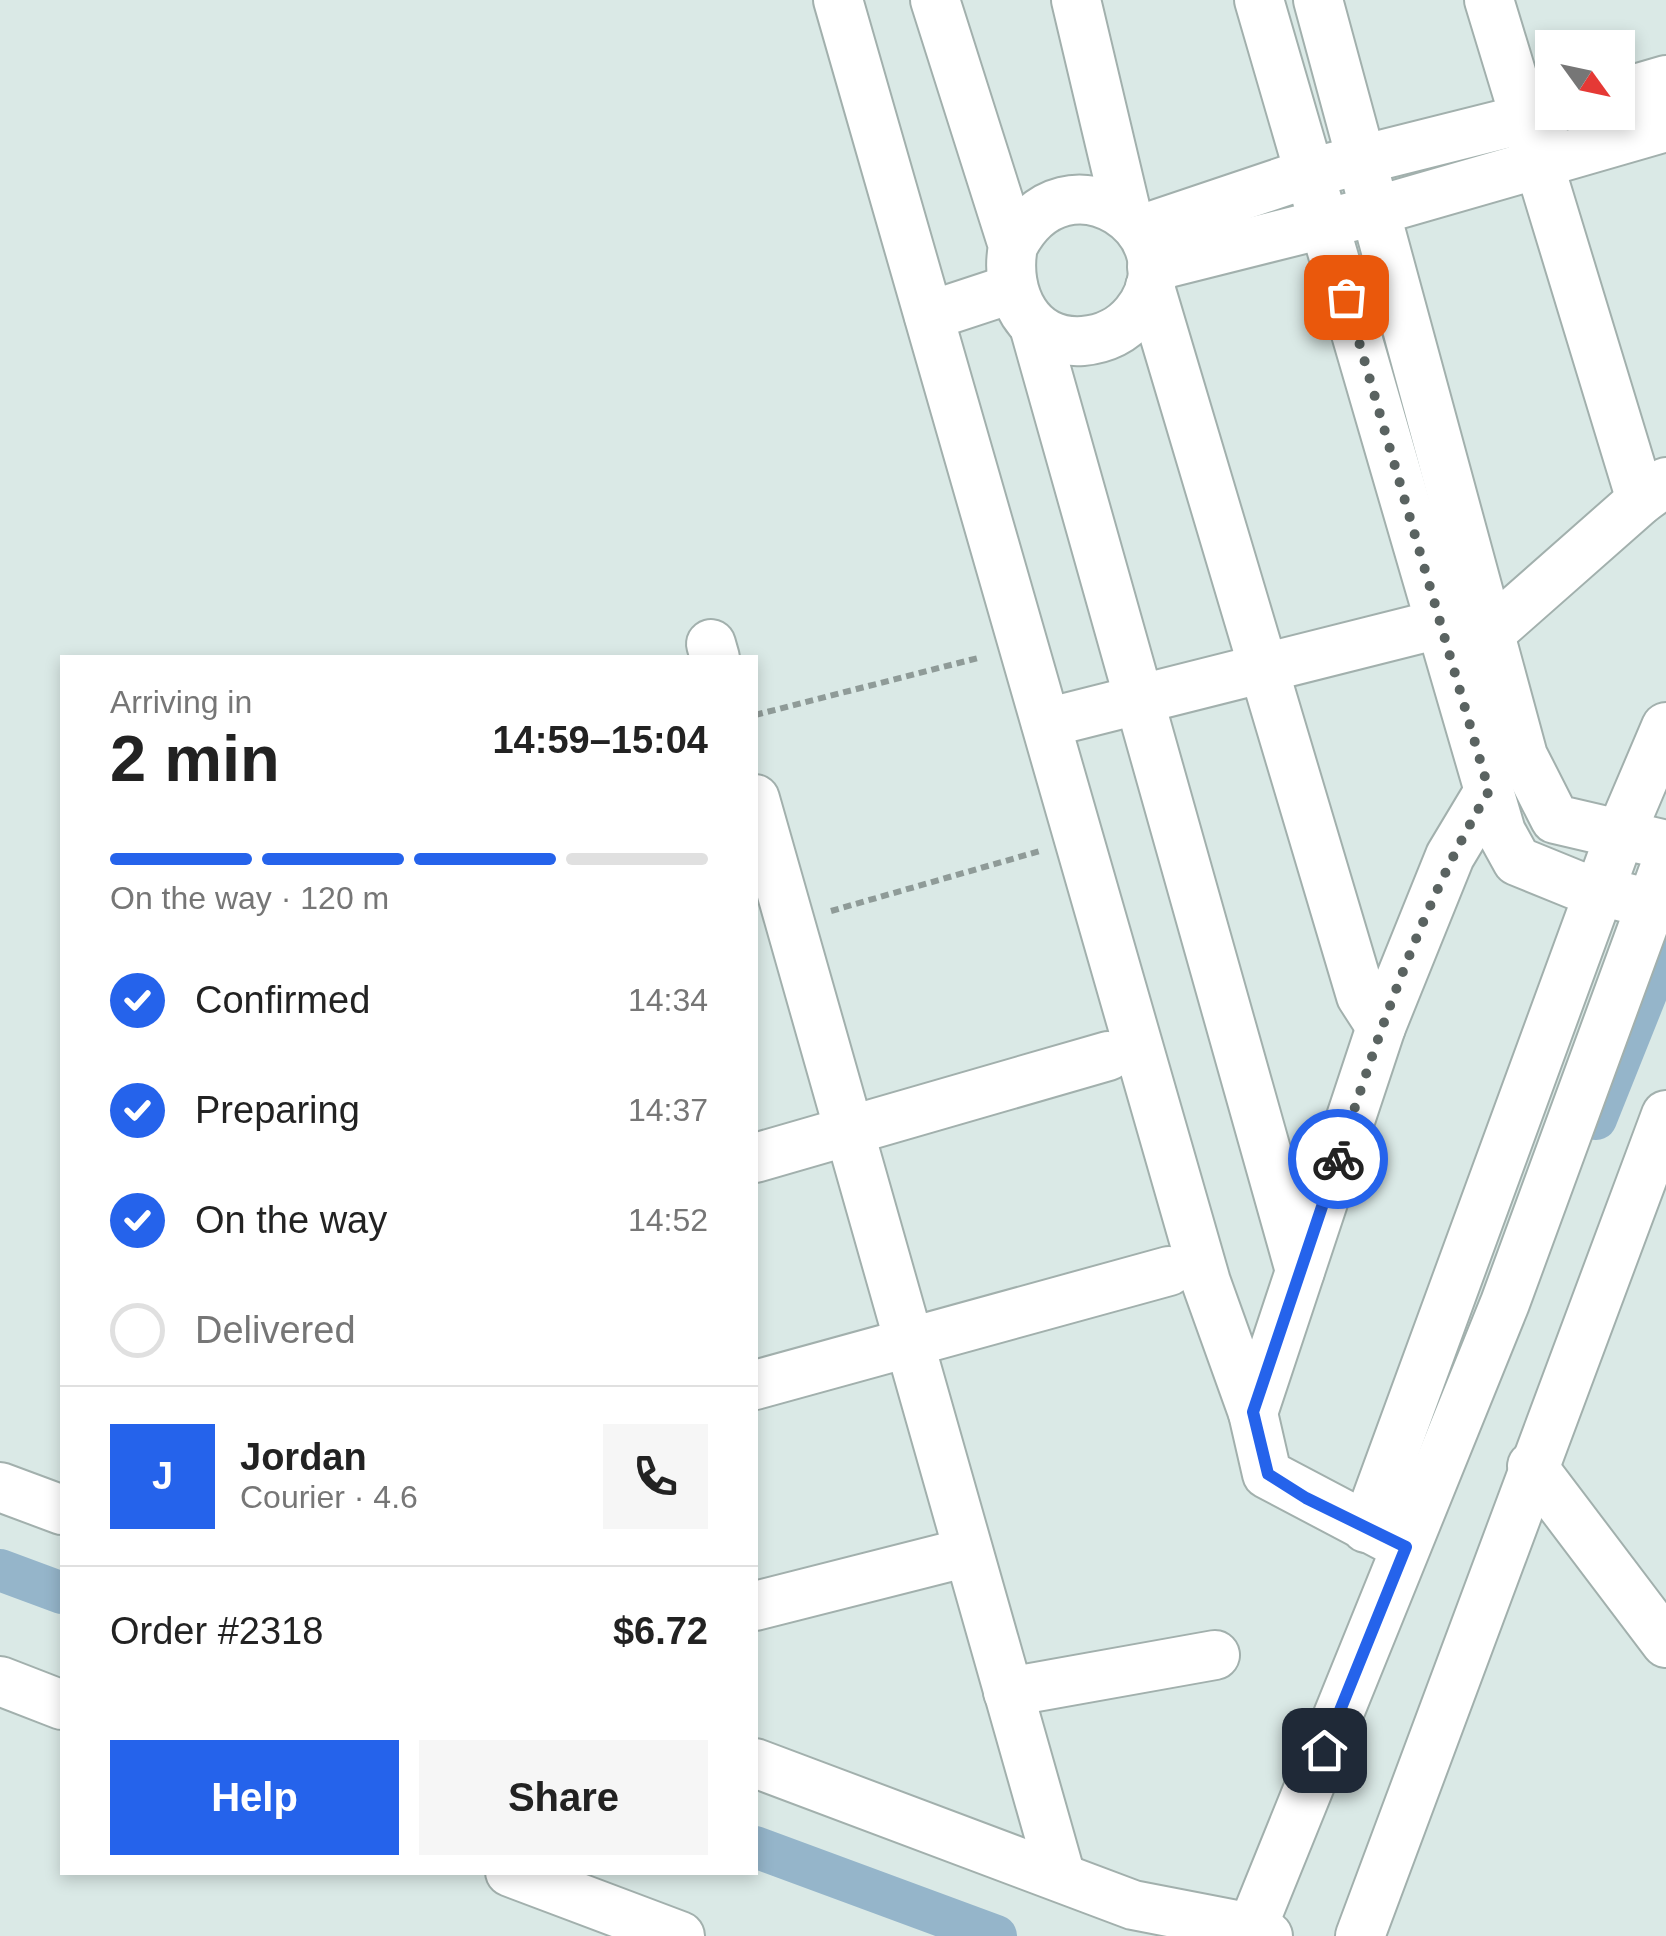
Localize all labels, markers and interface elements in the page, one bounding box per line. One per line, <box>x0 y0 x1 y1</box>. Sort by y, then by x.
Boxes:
north arrow <box>1535 30 1635 130</box>
map controls <box>1535 30 1635 130</box>
pin <box>1304 255 1389 340</box>
icon: bag <box>1319 270 1374 325</box>
text: Arriving in <box>110 684 252 720</box>
text: 14:59–15:04 <box>492 719 708 761</box>
text: 2 min <box>110 722 280 795</box>
text: On the way · 120 m <box>110 880 389 916</box>
icon: check <box>110 973 165 1028</box>
text: Confirmed <box>195 979 370 1021</box>
text: 14:34 <box>628 982 708 1018</box>
icon: check <box>110 1083 165 1138</box>
text: Preparing <box>195 1089 360 1131</box>
text: 14:37 <box>628 1092 708 1128</box>
courier <box>1288 1109 1388 1209</box>
icon: bike <box>1311 1132 1366 1187</box>
icon: check <box>110 1193 165 1248</box>
text: On the way <box>195 1199 387 1241</box>
text: 14:52 <box>628 1202 708 1238</box>
text: Delivered <box>195 1309 356 1351</box>
button: phone <box>603 1424 708 1529</box>
text: Jordan <box>240 1436 367 1478</box>
text: J <box>152 1455 173 1497</box>
text: Courier · 4.6 <box>240 1479 418 1515</box>
text: Order #2318 <box>110 1610 323 1652</box>
text: $6.72 <box>613 1610 708 1652</box>
pin <box>1282 1708 1367 1793</box>
icon: home <box>1297 1723 1352 1778</box>
button: Help <box>110 1740 399 1855</box>
button: Share <box>419 1740 708 1855</box>

